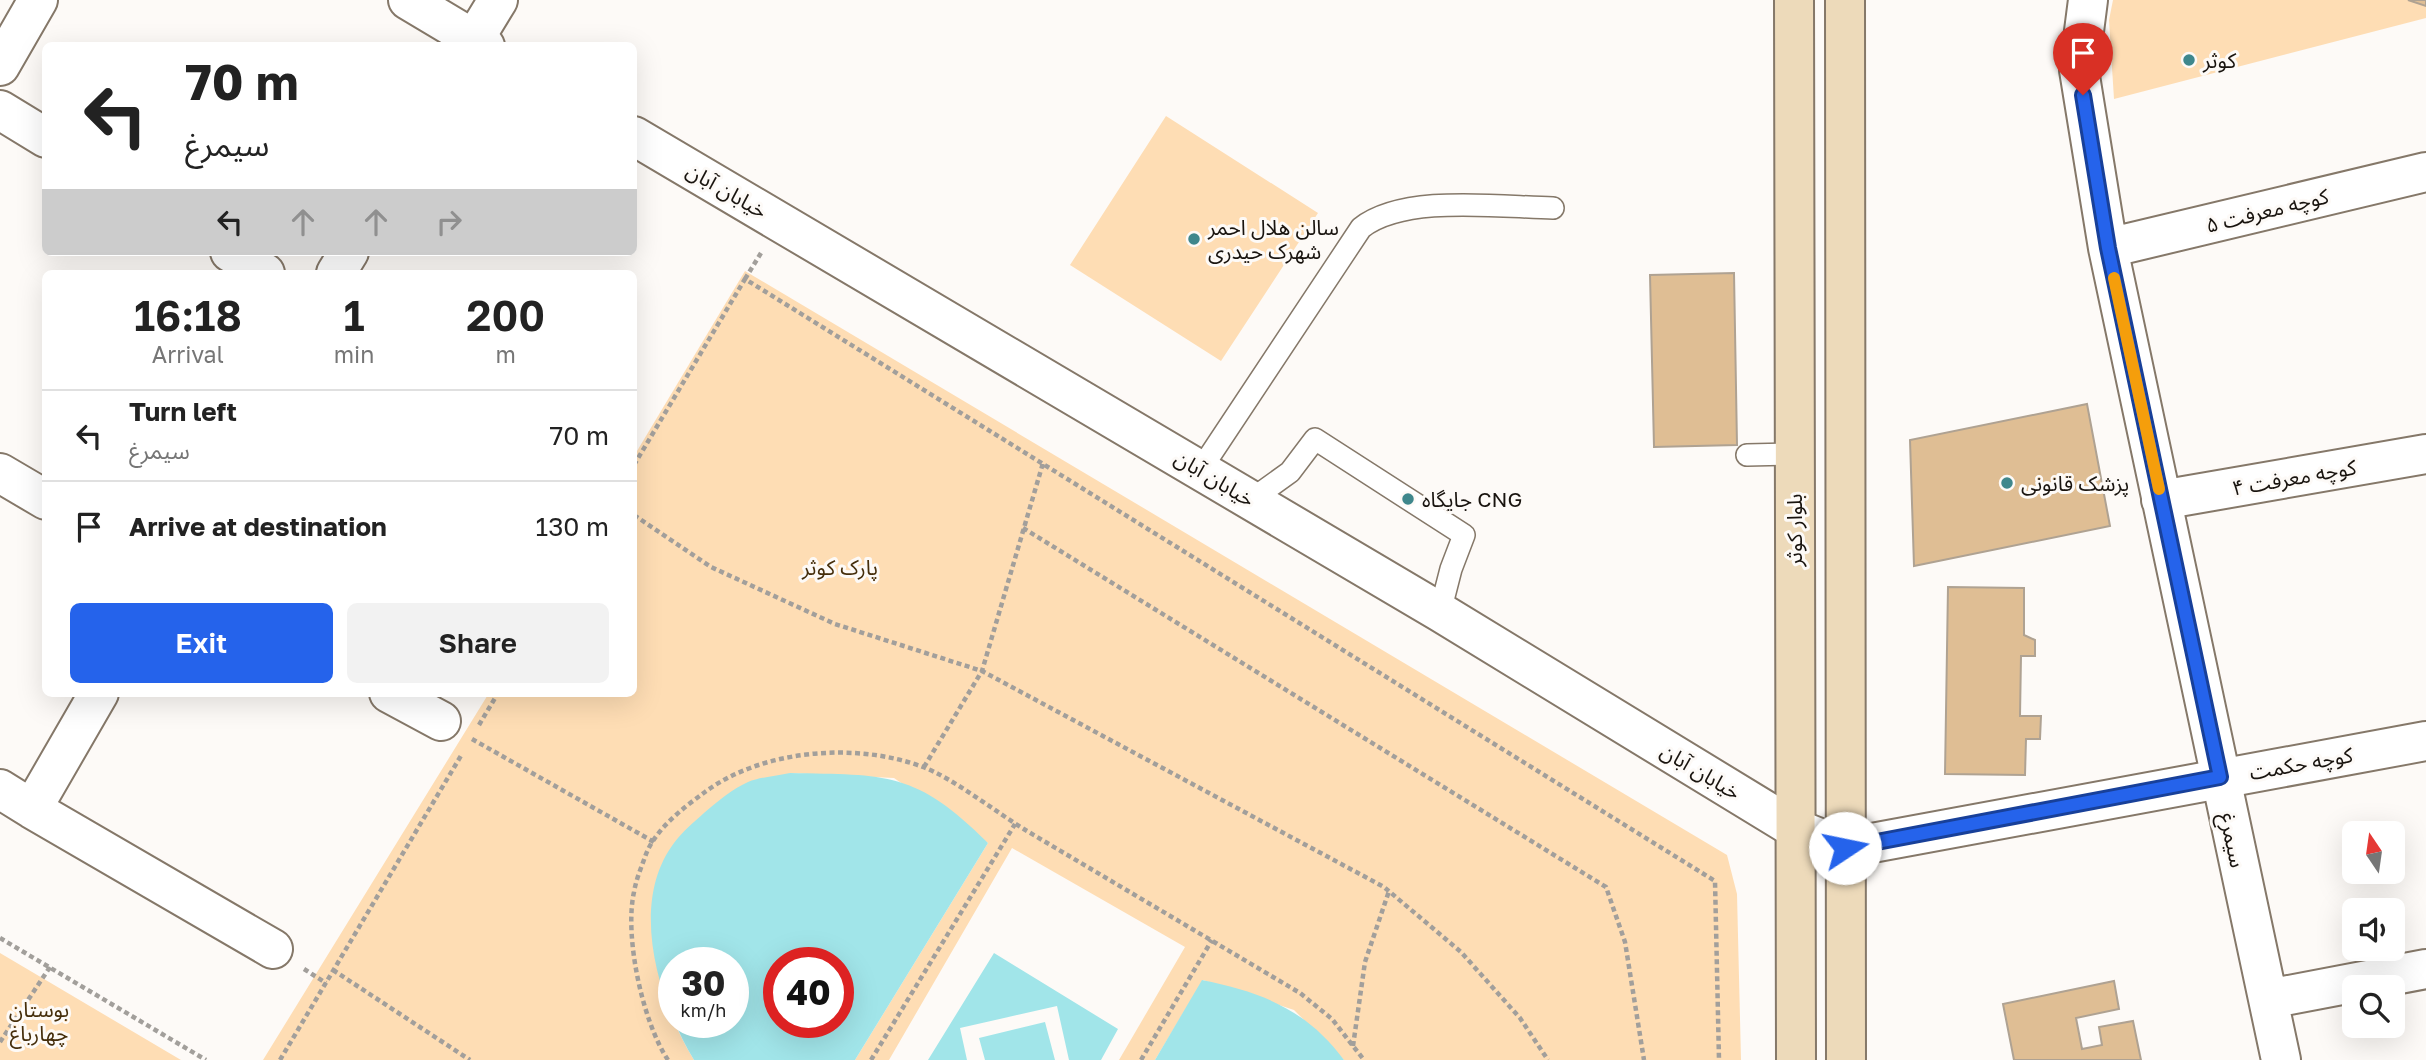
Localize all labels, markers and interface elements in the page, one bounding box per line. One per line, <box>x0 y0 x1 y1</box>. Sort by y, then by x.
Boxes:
pin <box>2053 23 2113 95</box>
icon: arrive <box>2064 34 2102 72</box>
place label: کوثر <box>2202 47 2237 73</box>
text: 70 m <box>185 52 299 111</box>
marker: کوثر <box>2181 52 2197 68</box>
icon: left <box>70 70 161 161</box>
text: سیمرغ <box>185 125 269 163</box>
street label: خیابان آبان <box>682 157 772 223</box>
street label: کوچه معرفت ۵ <box>2203 182 2332 239</box>
icon: left <box>211 203 249 241</box>
icon: ahead <box>284 203 322 241</box>
icon: ahead <box>357 203 395 241</box>
icon: right <box>430 203 468 241</box>
place label: سالن هلال احمر شهرک حیدری <box>1207 214 1339 264</box>
marker: سالن هلال احمر شهرک حیدری <box>1186 231 1202 247</box>
text: 16:18 <box>134 290 242 340</box>
text: 1 <box>343 290 365 340</box>
text: 200 <box>466 290 545 340</box>
text: Arrival <box>152 340 224 368</box>
text: min <box>334 340 374 368</box>
text: m <box>496 340 516 368</box>
text: Turn left <box>129 396 237 427</box>
icon: left <box>70 417 108 455</box>
text: 70 m <box>550 420 609 451</box>
text: سیمرغ <box>129 436 190 464</box>
street label: خیابان آبان <box>1170 444 1260 512</box>
street label: کوچه معرفت ۴ <box>2230 453 2359 502</box>
place label: پزشک قانونی <box>2021 470 2129 497</box>
marker: پزشک قانونی <box>1999 475 2015 491</box>
place label: جایگاه CNG <box>1422 486 1522 512</box>
marker: جایگاه CNG <box>1400 491 1416 507</box>
street label: بلوار کوثر <box>1781 494 1807 567</box>
icon: arrive <box>70 508 108 546</box>
text: Arrive at destination <box>129 511 387 542</box>
text: 130 m <box>536 511 609 542</box>
park label: پارک کوثر <box>801 554 878 581</box>
button: Exit <box>70 603 333 683</box>
button: Share <box>347 603 609 683</box>
street label: خیابان آبان <box>1656 737 1746 805</box>
street label: کوچه حکمت <box>2247 741 2355 786</box>
street label: سیمرغ <box>2212 810 2251 870</box>
position arrow <box>1808 811 1882 885</box>
north arrow <box>2342 821 2404 884</box>
map controls <box>2342 821 2405 1038</box>
button: sound <box>2342 898 2405 961</box>
speed limit sign: 40 <box>763 947 854 1038</box>
text: 30 <box>681 962 726 1004</box>
button: search <box>2342 975 2405 1038</box>
park label: بوستان چهارباغ <box>9 996 69 1049</box>
text: km/h <box>681 999 726 1021</box>

